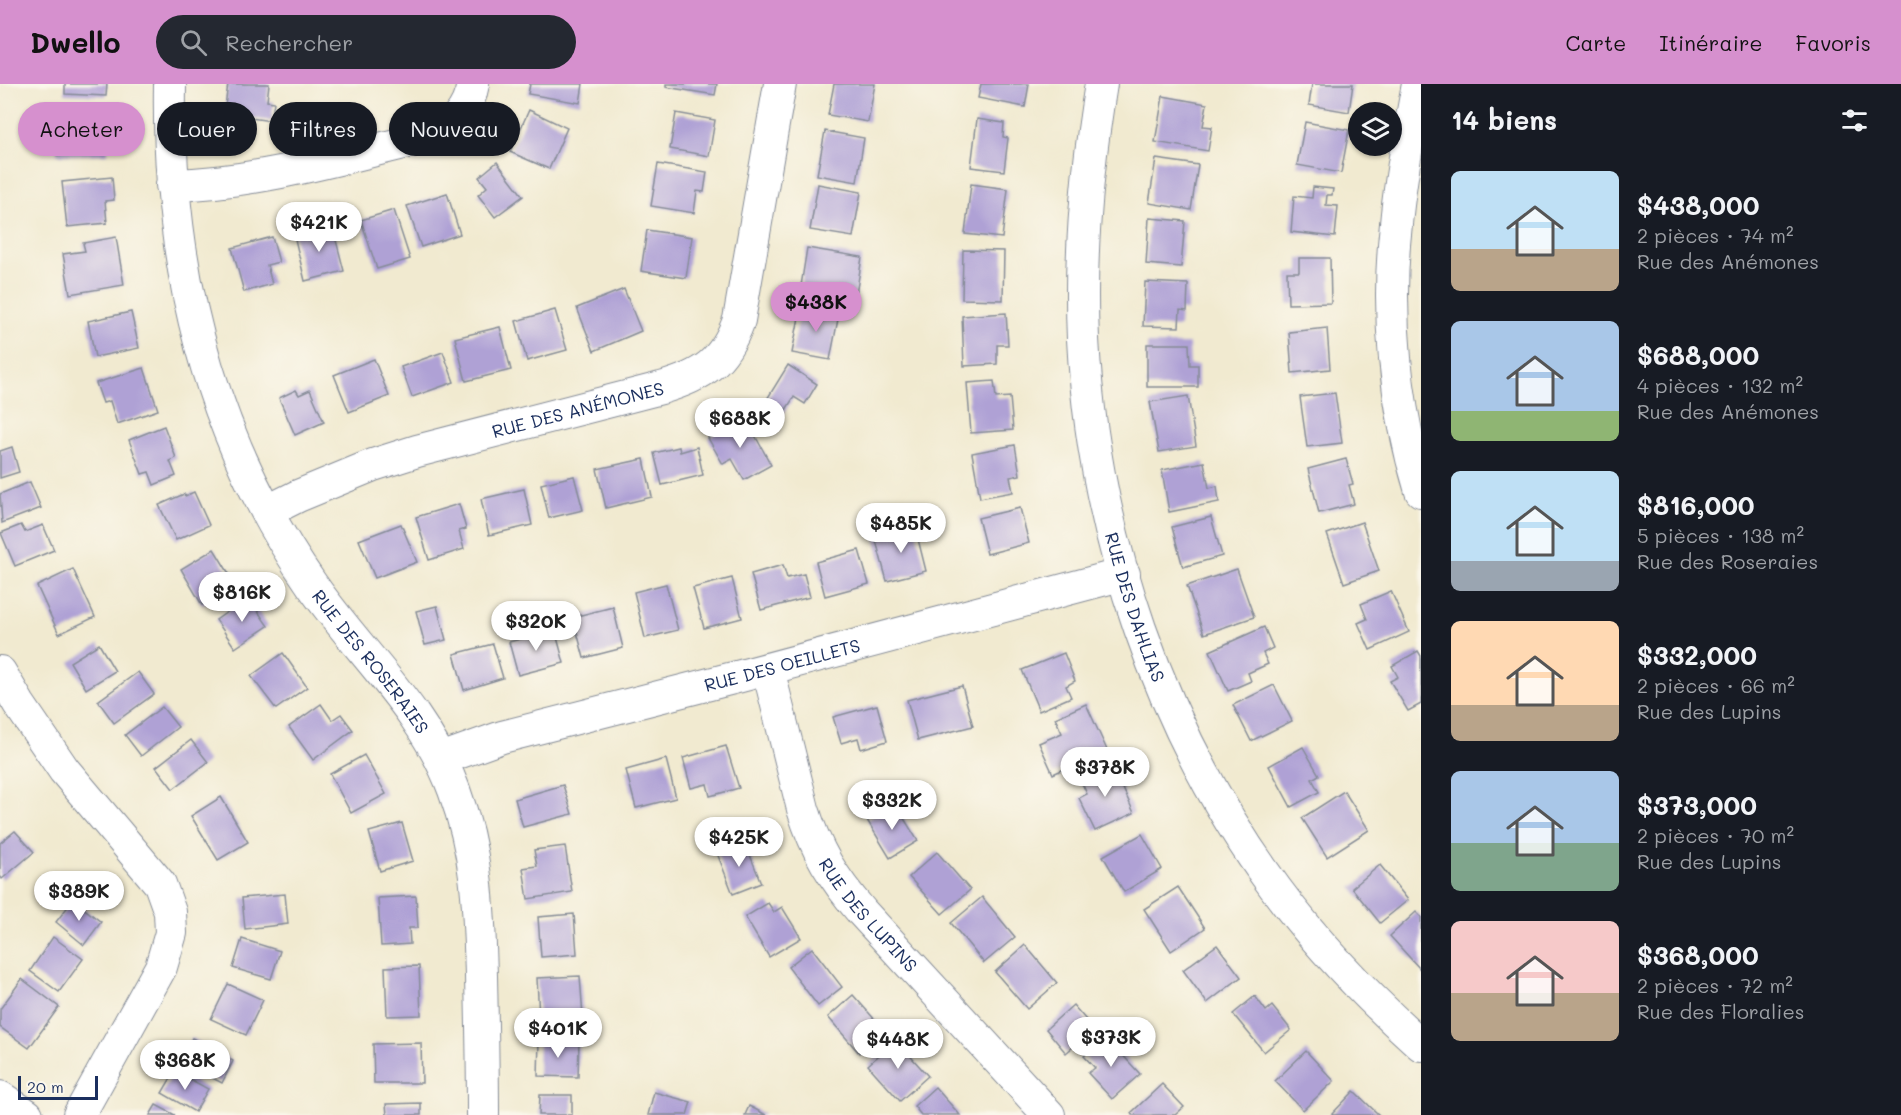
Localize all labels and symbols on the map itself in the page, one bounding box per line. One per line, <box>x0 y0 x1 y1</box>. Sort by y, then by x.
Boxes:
pin: $421K <box>277 202 361 253</box>
pin: $438K <box>774 282 858 333</box>
street label: RUE DES ANÉMONES <box>489 376 666 443</box>
pin: $688K <box>698 398 782 449</box>
pin: $485K <box>859 503 943 554</box>
street label: RUE DES DAHLIAS <box>1100 530 1171 685</box>
pin: $816K <box>200 572 284 623</box>
street label: RUE DES ROSERAIES <box>307 584 435 738</box>
pin: $320K <box>494 601 578 652</box>
street label: RUE DES OEILLETS <box>702 633 863 697</box>
pin: $378K <box>1063 747 1147 798</box>
pin: $332K <box>850 780 934 831</box>
pin: $425K <box>697 817 781 868</box>
street label: RUE DES LUPINS <box>814 853 923 977</box>
pin: $389K <box>37 871 121 922</box>
pin: $401K <box>516 1008 600 1059</box>
pin: $373K <box>1069 1017 1153 1068</box>
pin: $448K <box>856 1019 940 1070</box>
pin: $368K <box>143 1040 227 1091</box>
scale bar <box>18 1073 98 1100</box>

